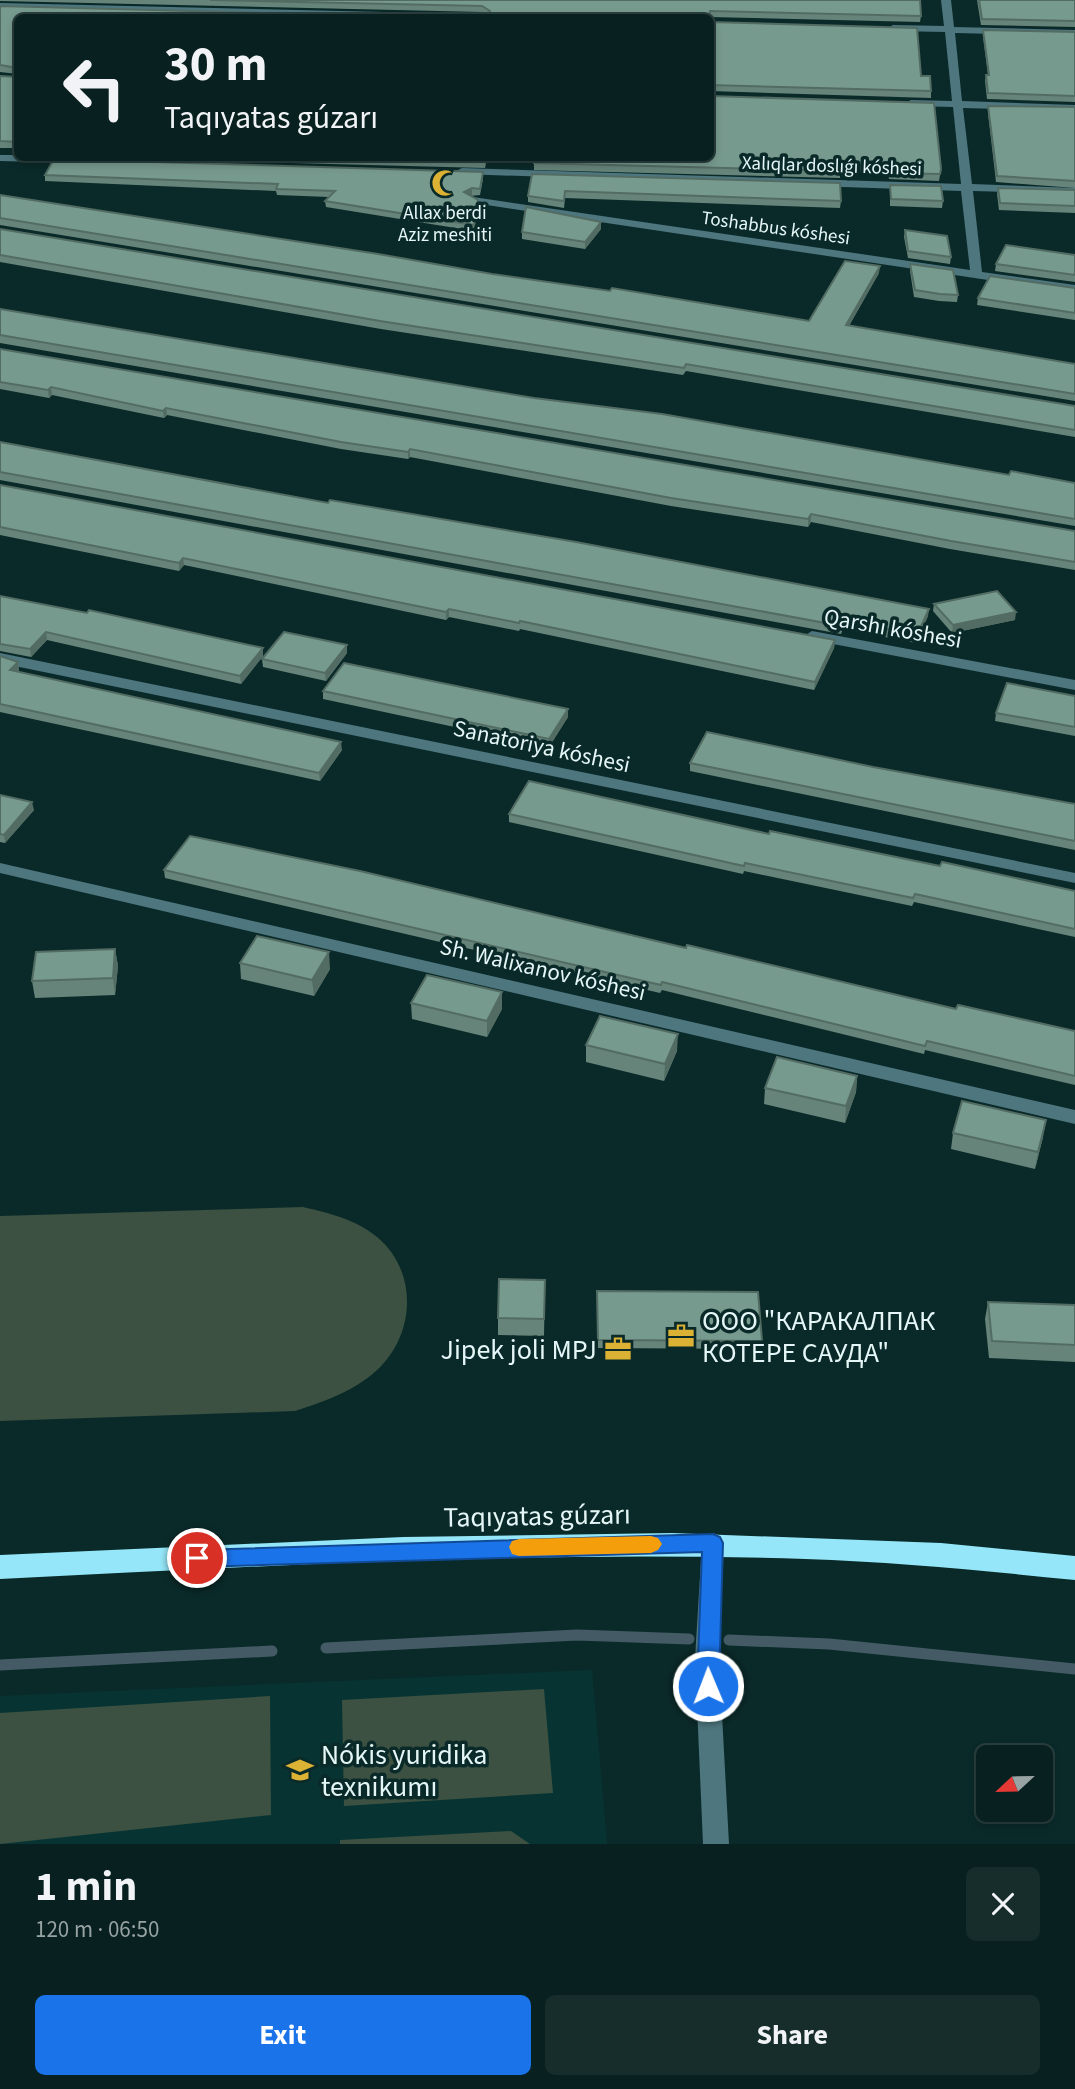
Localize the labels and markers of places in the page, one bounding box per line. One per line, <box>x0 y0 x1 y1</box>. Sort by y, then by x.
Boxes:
mosque icon: Allax berdi Aziz meshiti <box>430 168 460 198</box>
place label: Allax berdi Aziz meshiti <box>398 200 492 249</box>
place label: ООО "КАРАКАЛПАК КОТЕРЕ САУДА" <box>702 1301 936 1373</box>
office icon: ООО "КАРАКАЛПАК КОТЕРЕ САУДА" <box>666 1321 696 1351</box>
place label: Jipek joli MPJ <box>441 1330 597 1370</box>
office icon: Jipek joli MPJ <box>603 1334 633 1364</box>
pin <box>167 1528 227 1588</box>
place label: Nókis yuridika texnikumı <box>321 1735 487 1807</box>
school or university icon: Nókis yuridika texnikumı <box>285 1755 315 1785</box>

